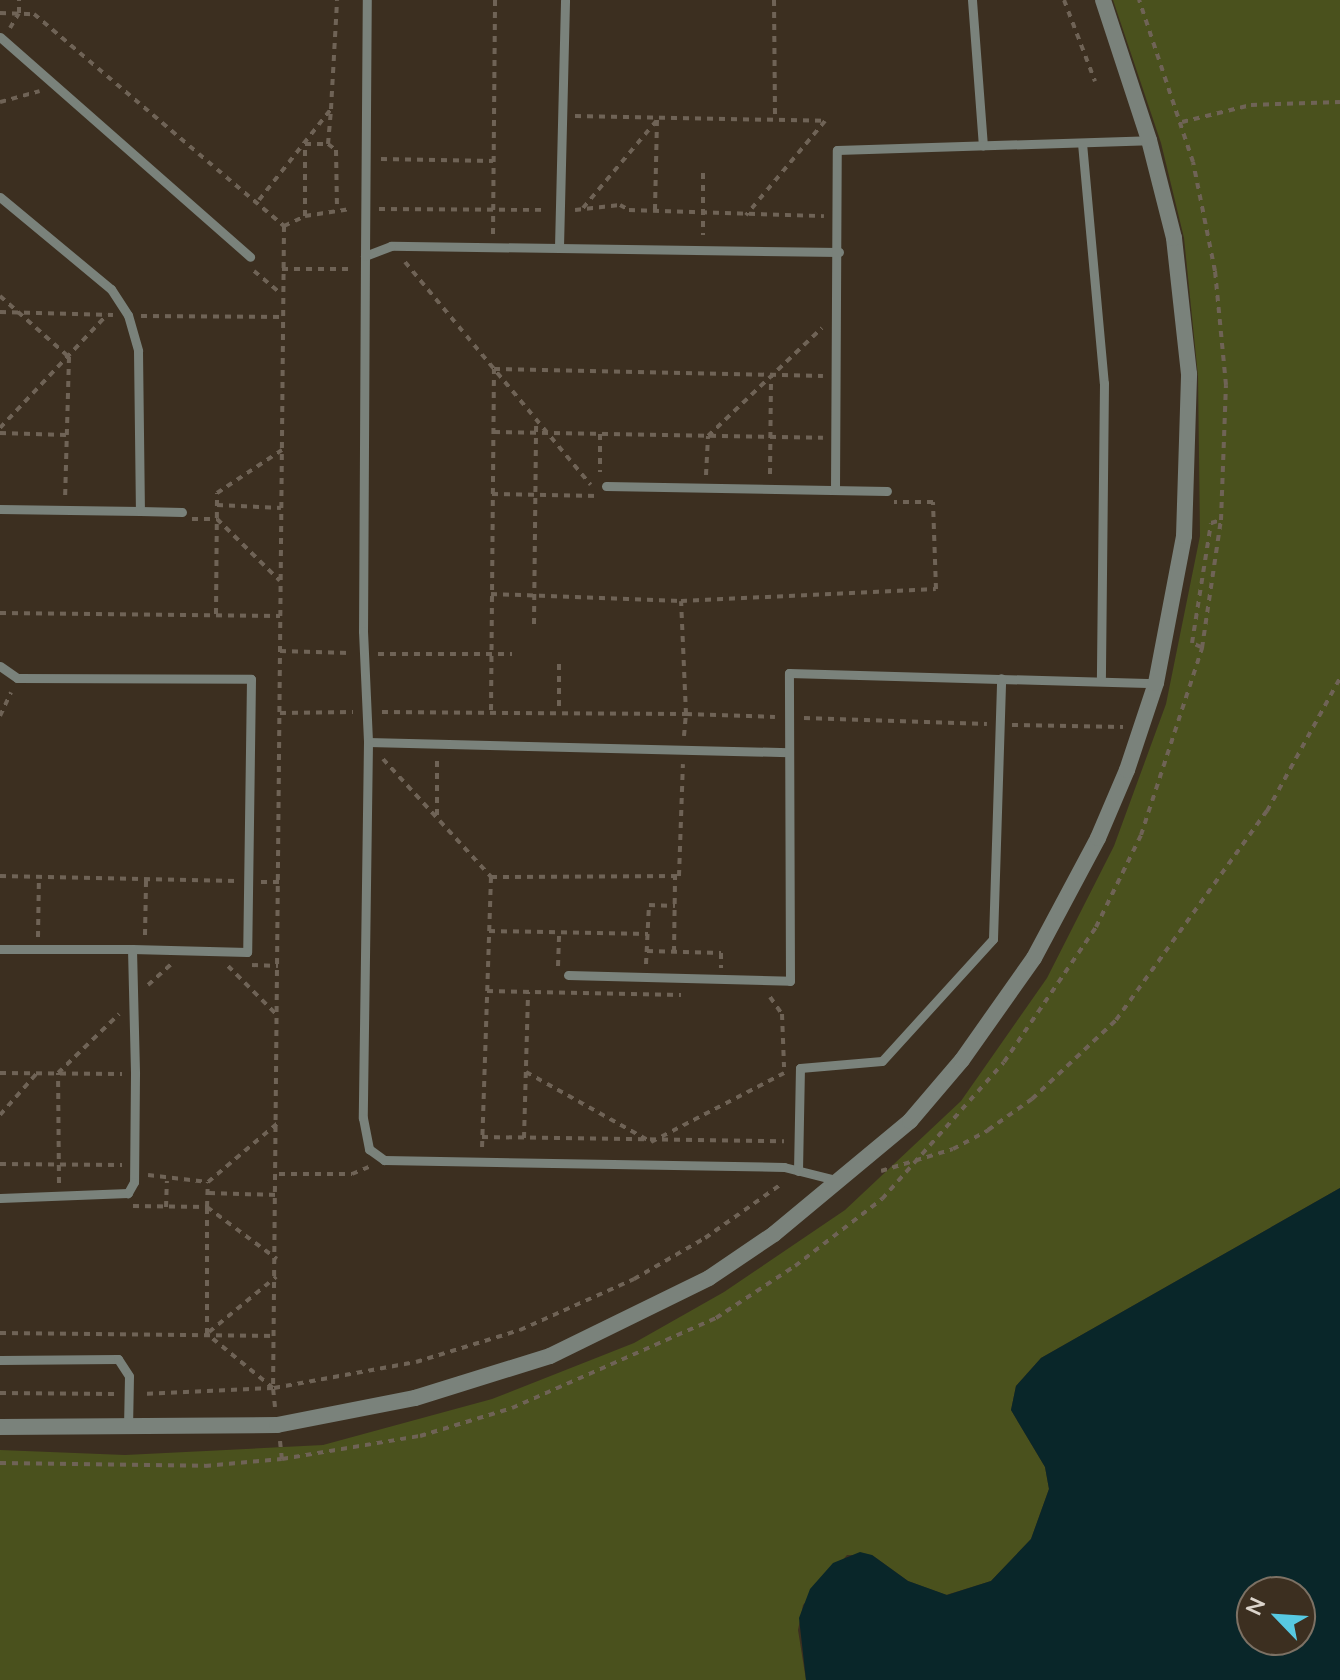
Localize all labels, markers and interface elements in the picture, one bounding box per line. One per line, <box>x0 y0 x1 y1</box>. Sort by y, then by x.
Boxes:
north arrow <box>1236 1576 1316 1656</box>
text: N <box>1239 1593 1273 1621</box>

